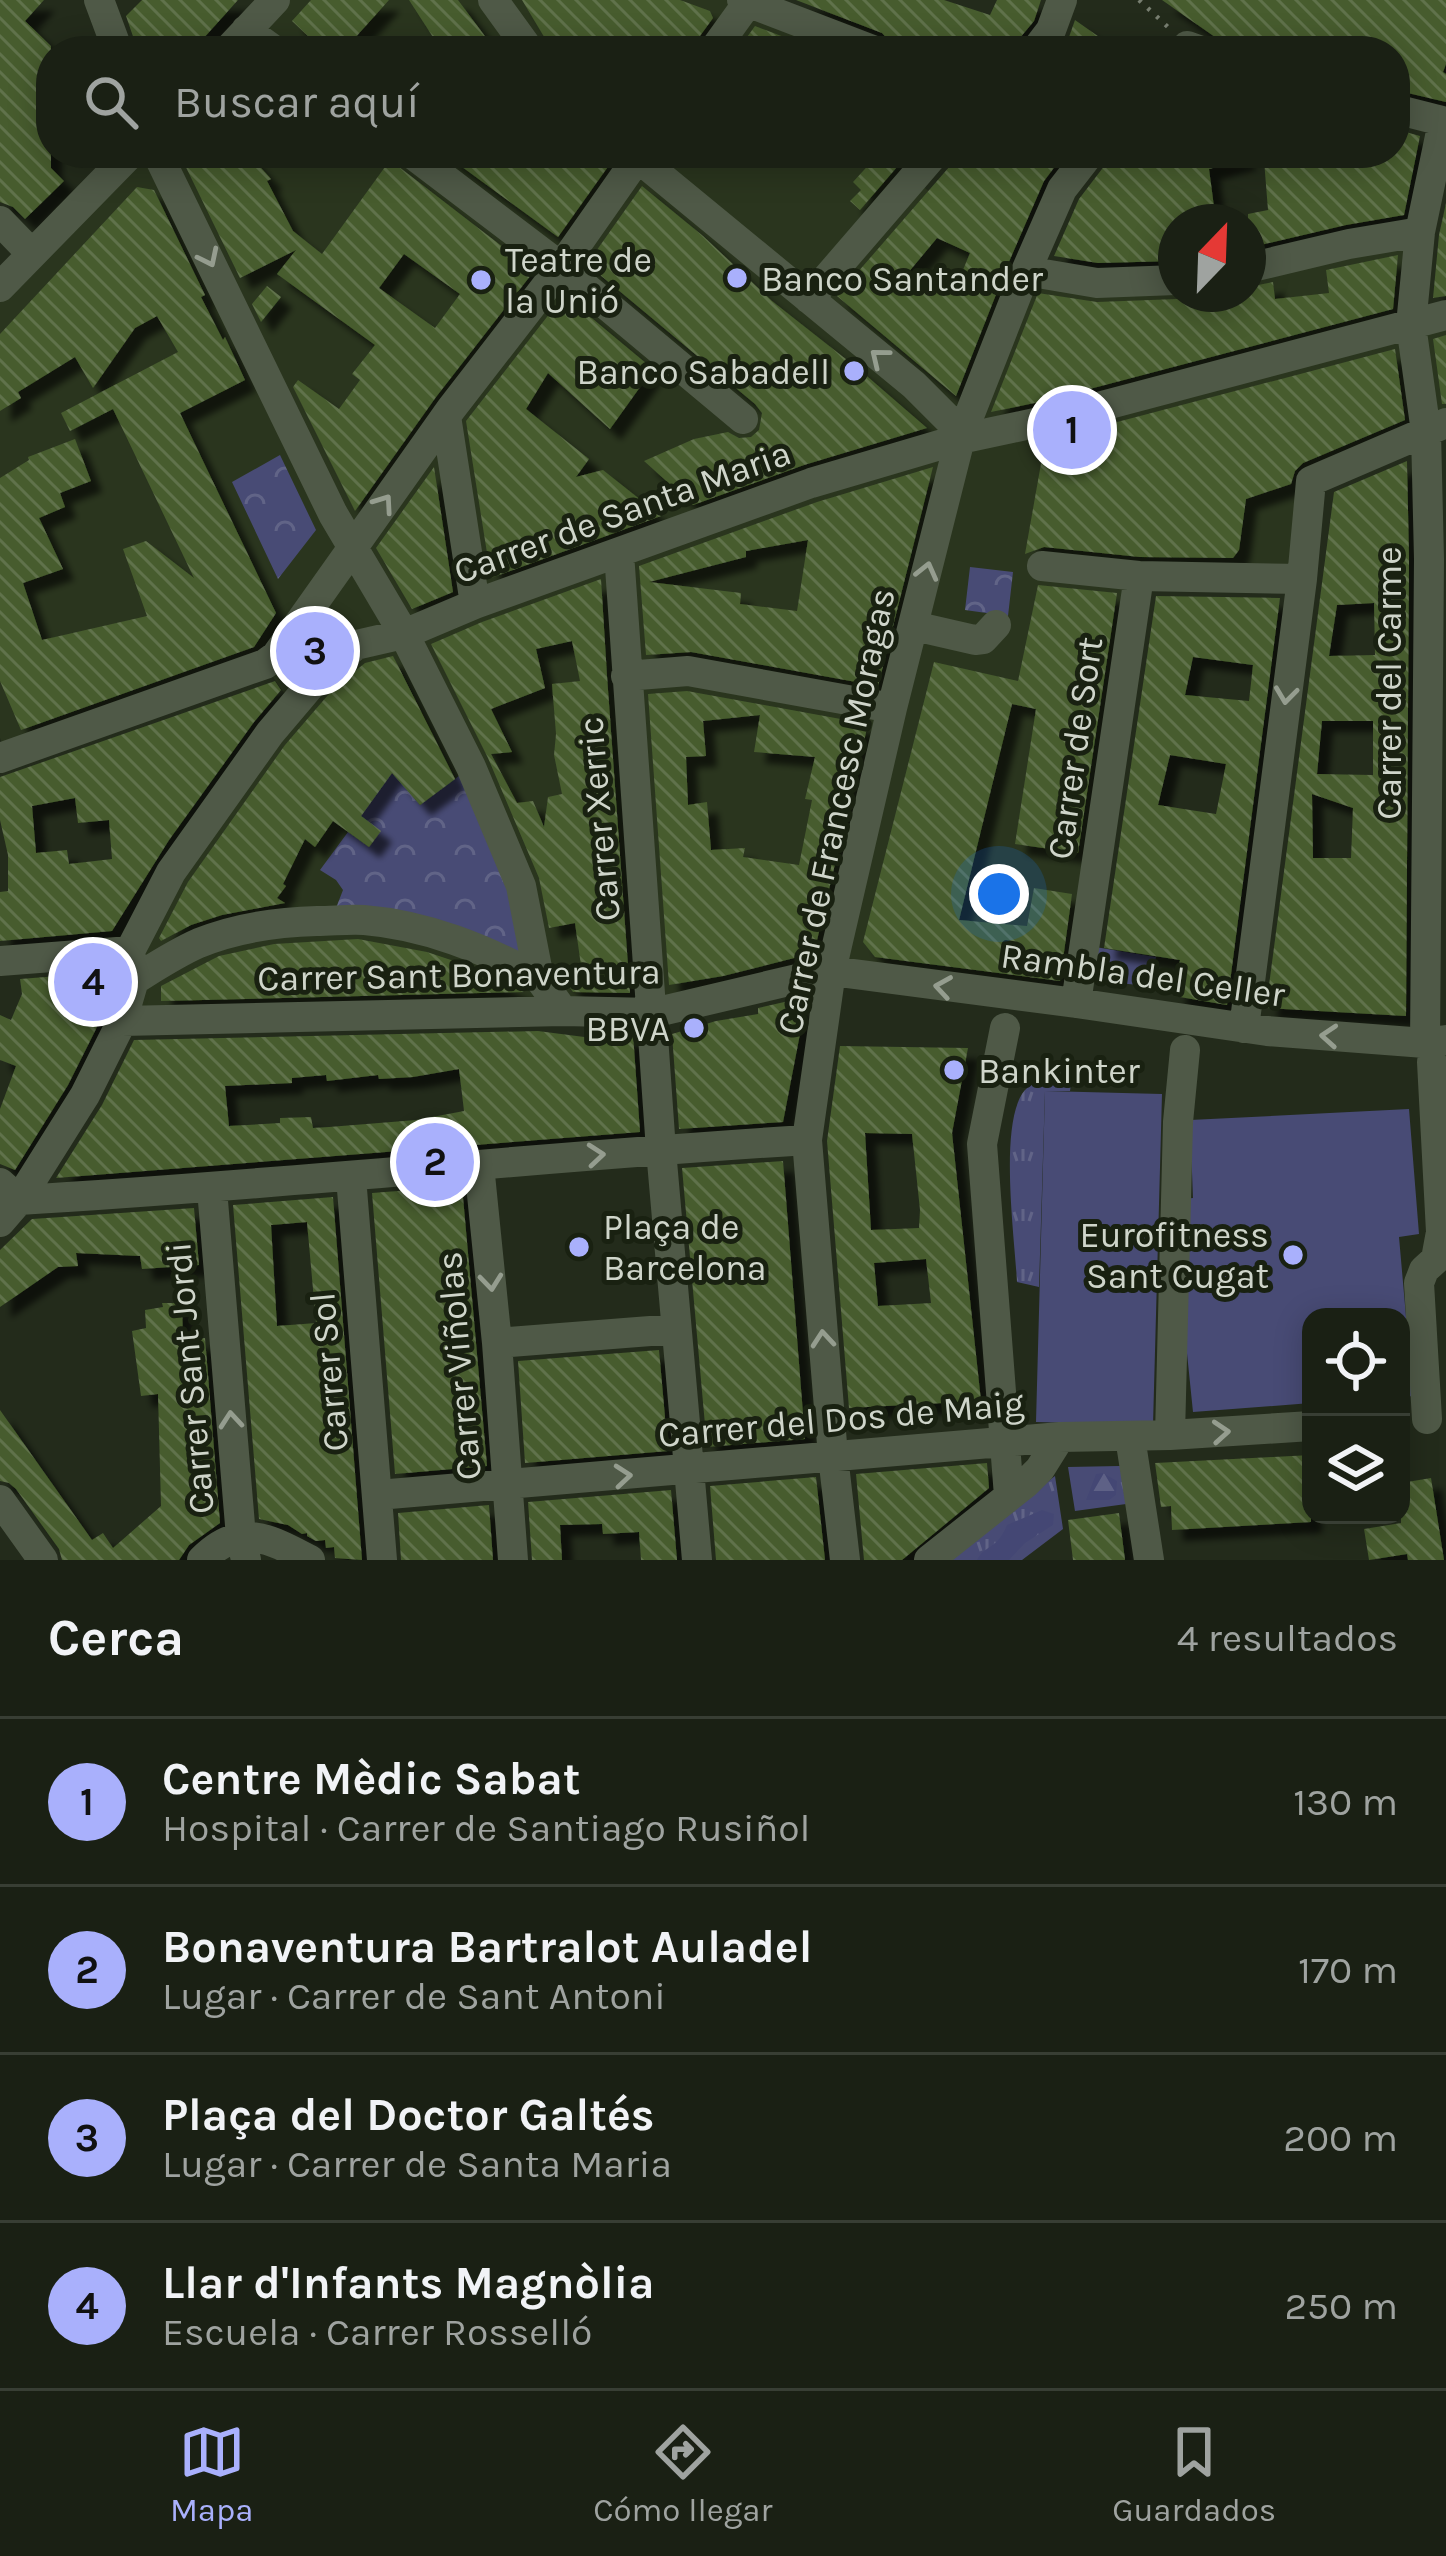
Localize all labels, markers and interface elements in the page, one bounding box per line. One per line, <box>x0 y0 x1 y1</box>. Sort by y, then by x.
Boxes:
search box <box>36 36 1410 168</box>
icon: search <box>78 69 144 135</box>
text: Buscar aquí <box>174 76 420 128</box>
north arrow <box>1158 204 1266 312</box>
place label: Teatre de la Unió <box>505 239 652 322</box>
one-way arrow <box>194 246 218 267</box>
place label: Banco Santander <box>761 258 1044 300</box>
marker: Banco Santander <box>724 265 750 291</box>
marker: Teatre de la Unió <box>468 267 494 293</box>
one-way arrow <box>871 349 893 371</box>
place label: Banco Sabadell <box>577 351 830 393</box>
marker: Banco Sabadell <box>841 358 867 384</box>
pin: 1 <box>1033 385 1111 475</box>
street label: Carrer de Santa Maria <box>448 431 797 592</box>
one-way arrow <box>370 495 392 517</box>
street label: Carrer del Carme <box>1368 546 1410 820</box>
one-way arrow <box>913 562 938 582</box>
street label: Carrer de Francesc Moragas <box>768 584 904 1038</box>
pin: 3 <box>276 606 354 696</box>
street label: Carrer de Sort <box>1039 634 1111 862</box>
one-way arrow <box>1274 685 1300 705</box>
street label: Carrer Xerric <box>569 715 629 923</box>
your location <box>969 864 1029 924</box>
street label: Rambla del Celler <box>998 934 1288 1016</box>
pin: 4 <box>54 937 132 1027</box>
street label: Carrer Sant Bonaventura <box>257 950 661 1000</box>
one-way arrow <box>933 975 952 1001</box>
place label: BBVA <box>585 1008 670 1050</box>
marker: BBVA <box>681 1015 707 1041</box>
one-way arrow <box>1319 1023 1338 1049</box>
place label: Bankinter <box>978 1050 1141 1092</box>
marker: Bankinter <box>941 1057 967 1083</box>
pin: 2 <box>396 1117 474 1207</box>
one-way arrow <box>587 1143 606 1169</box>
place label: Plaça de Barcelona <box>603 1206 767 1289</box>
place label: Eurofitness Sant Cugat <box>1080 1214 1269 1297</box>
marker: Plaça de Barcelona <box>566 1234 592 1260</box>
street label: Carrer Sant Jordi <box>157 1240 223 1516</box>
marker: Eurofitness Sant Cugat <box>1280 1242 1306 1268</box>
street label: Carrer Viñolas <box>428 1250 490 1482</box>
one-way arrow <box>478 1273 503 1292</box>
street label: Carrer Sol <box>301 1291 357 1453</box>
map controls <box>1302 1308 1410 1524</box>
button: locate <box>1302 1308 1410 1416</box>
one-way arrow <box>811 1329 837 1348</box>
street label: Carrer del Dos de Maig <box>656 1382 1026 1456</box>
one-way arrow <box>219 1410 245 1429</box>
button: layers <box>1302 1416 1410 1524</box>
one-way arrow <box>1212 1419 1231 1445</box>
one-way arrow <box>614 1464 633 1489</box>
text: Cerca <box>48 1608 184 1668</box>
text: 4 resultados <box>1177 1615 1398 1661</box>
text: Centre Mèdic Sabat <box>162 1753 581 1805</box>
text: 1 <box>80 1779 94 1825</box>
text: 130 m <box>1293 1779 1398 1825</box>
text: Hospital · Carrer de Santiago Rusiñol <box>162 1805 811 1851</box>
text: Bonaventura Bartralot Auladel <box>162 1921 812 1973</box>
text: 2 <box>75 1947 99 1993</box>
text: 170 m <box>1298 1947 1398 1993</box>
text: Lugar · Carrer de Sant Antoni <box>162 1973 666 2019</box>
text: Plaça del Doctor Galtés <box>162 2089 655 2141</box>
text: 3 <box>75 2115 99 2161</box>
text: 200 m <box>1283 2115 1398 2161</box>
text: Lugar · Carrer de Santa Maria <box>162 2141 672 2187</box>
text: Llar d'Infants Magnòlia <box>162 2257 655 2309</box>
text: 4 <box>75 2283 99 2329</box>
text: 250 m <box>1284 2283 1398 2329</box>
text: Escuela · Carrer Rosselló <box>162 2309 592 2355</box>
tab: Mapa <box>170 2419 253 2529</box>
tab: Cómo llegar <box>593 2419 772 2529</box>
tab: Guardados <box>1112 2419 1276 2529</box>

